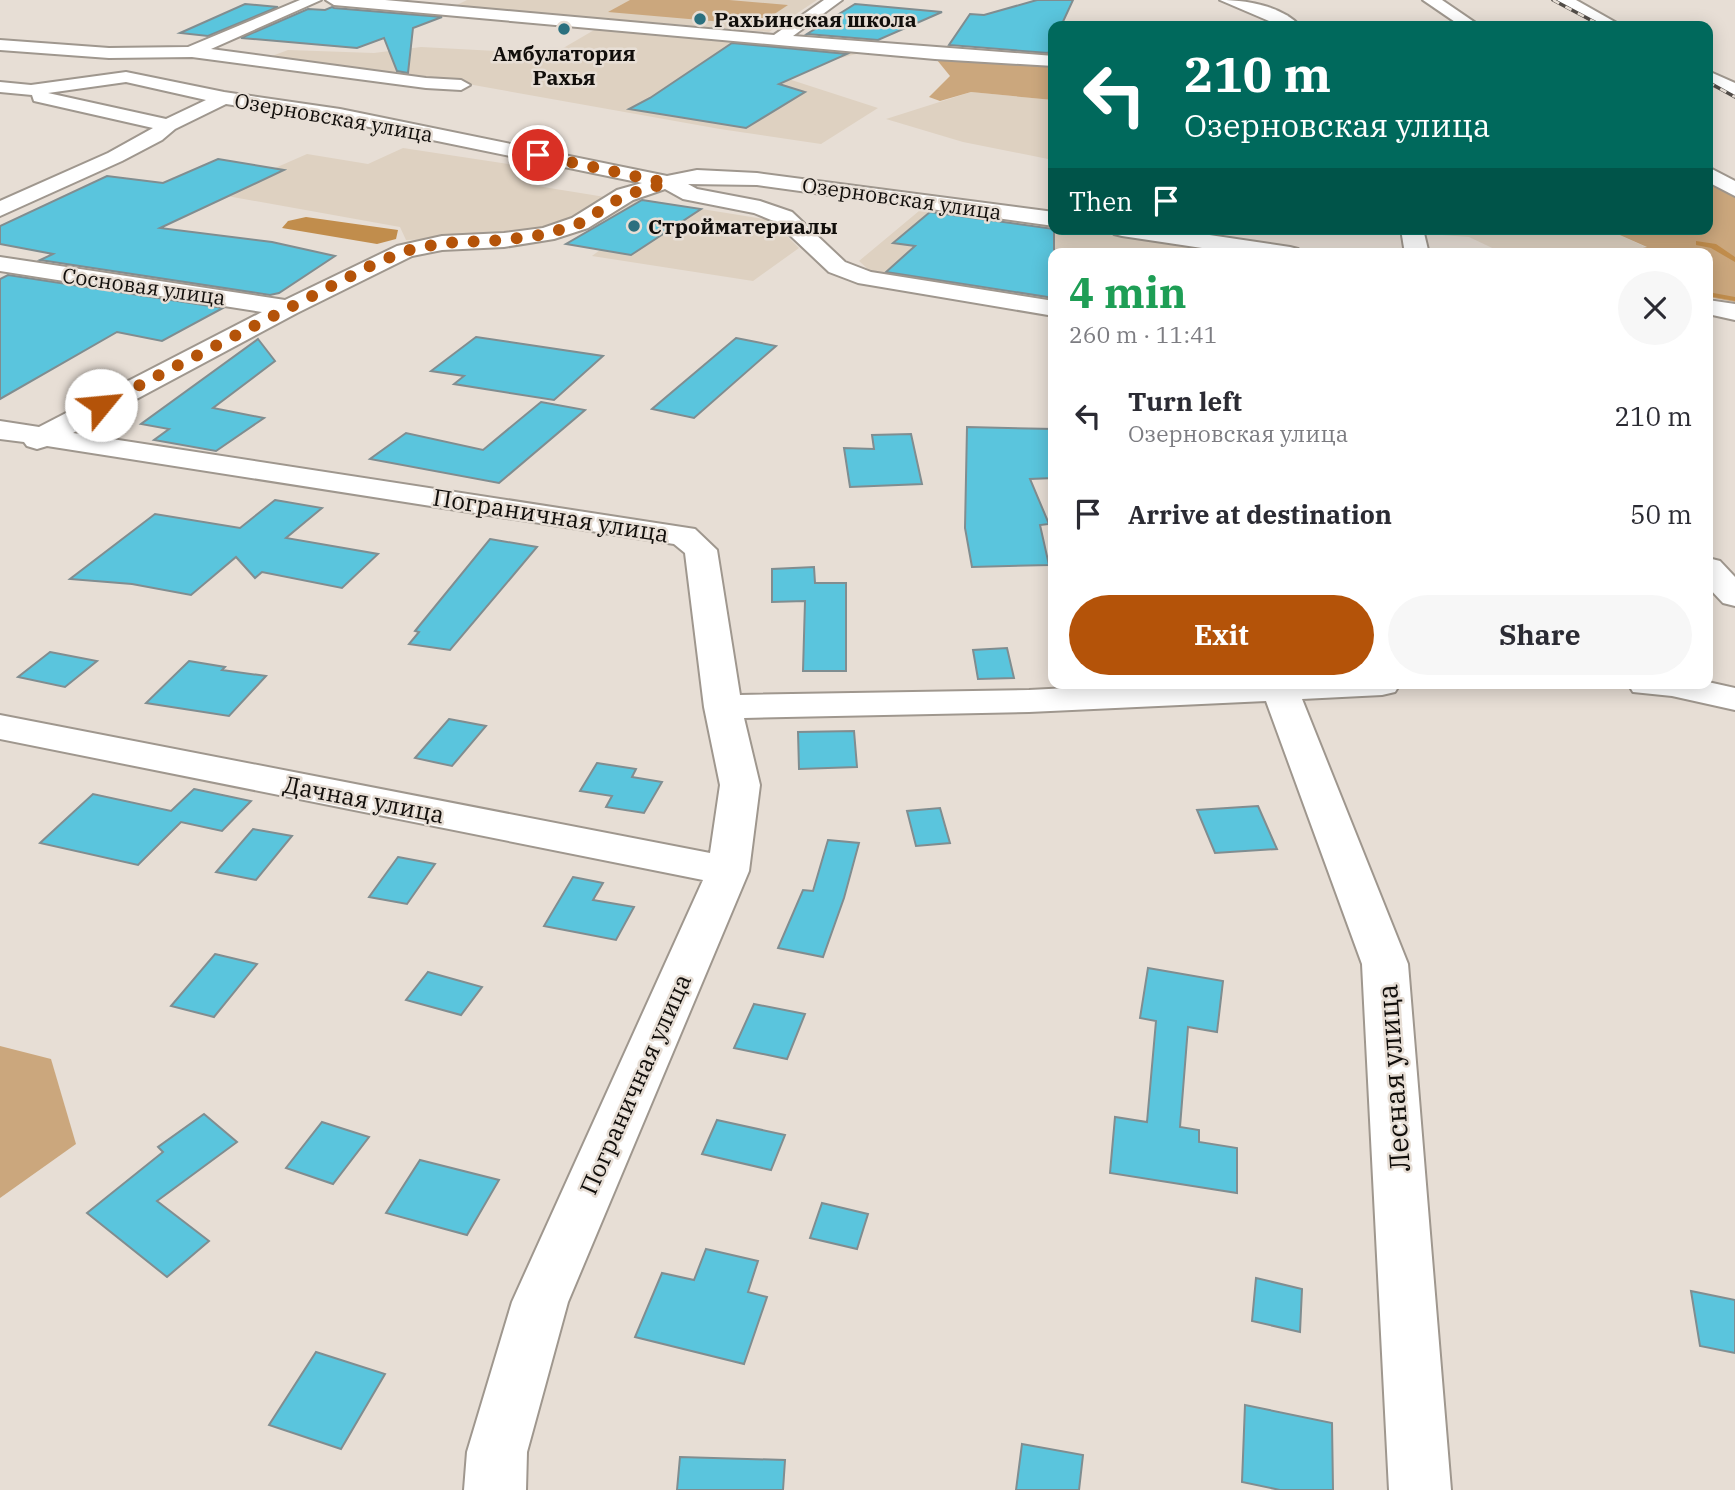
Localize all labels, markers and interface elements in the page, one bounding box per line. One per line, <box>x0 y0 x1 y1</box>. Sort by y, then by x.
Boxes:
place label: Рахьинская школа <box>714 5 917 33</box>
marker: Рахьинская школа <box>692 11 708 27</box>
marker: Амбулатория Рахья <box>556 21 572 37</box>
place label: Амбулатория Рахья <box>492 39 636 91</box>
text: 210 m <box>1184 42 1331 105</box>
icon: left <box>1069 49 1160 140</box>
street label: Озерновская улица <box>233 86 435 148</box>
text: Озерновская улица <box>1184 104 1490 146</box>
pin <box>508 125 568 185</box>
icon: arrive <box>519 136 557 174</box>
street label: Озерновская улица <box>800 170 1004 226</box>
icon: arrive <box>1147 182 1185 220</box>
text: Then <box>1069 184 1133 218</box>
place label: Стройматериалы <box>648 212 838 240</box>
marker: Стройматериалы <box>626 218 642 234</box>
street label: Сосновая улица <box>61 261 227 311</box>
text: 4 min <box>1069 265 1187 320</box>
button: close <box>1618 271 1692 345</box>
text: 260 m · 11:41 <box>1069 319 1218 349</box>
position arrow <box>64 368 138 442</box>
text: Turn left <box>1128 384 1242 418</box>
icon: left <box>1069 397 1107 435</box>
text: 210 m <box>1614 399 1692 433</box>
text: Озерновская улица <box>1128 418 1348 448</box>
street label: Пограничная улица <box>431 481 671 549</box>
icon: arrive <box>1069 495 1107 533</box>
text: Arrive at destination <box>1128 497 1392 531</box>
text: 50 m <box>1630 497 1692 531</box>
button: Exit <box>1069 595 1374 675</box>
button: Share <box>1388 595 1692 675</box>
street label: Дачная улица <box>281 768 447 830</box>
street label: Пограничная улица <box>572 969 698 1199</box>
street label: Лесная улица <box>1368 983 1418 1173</box>

